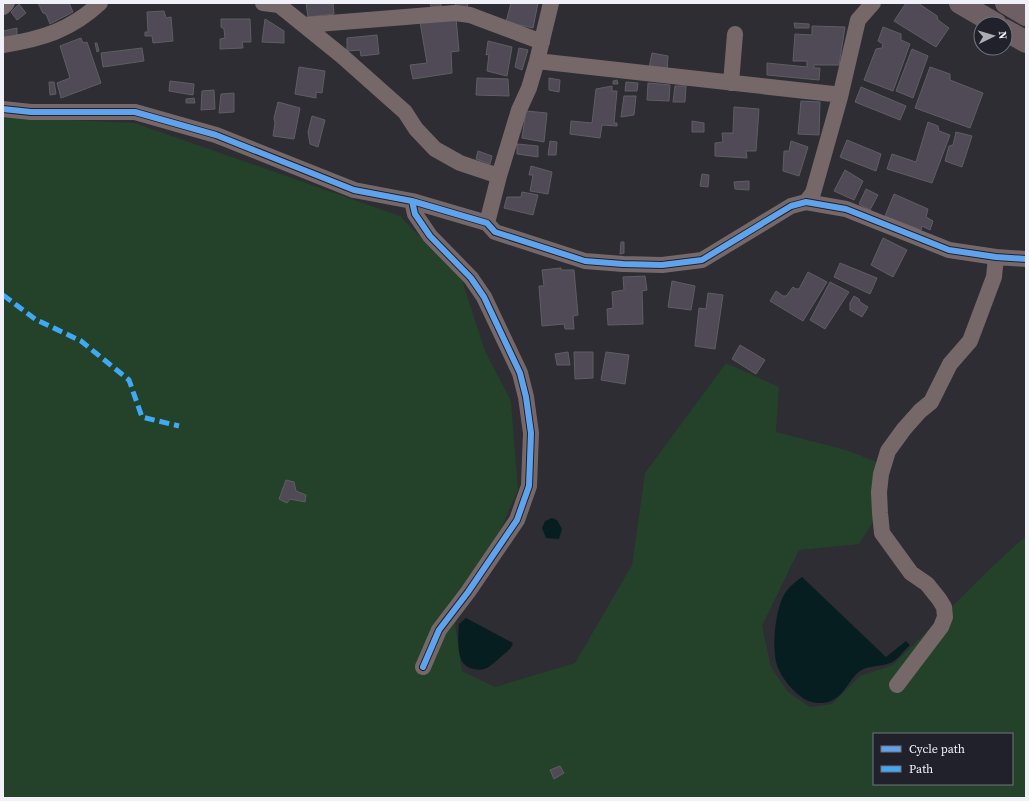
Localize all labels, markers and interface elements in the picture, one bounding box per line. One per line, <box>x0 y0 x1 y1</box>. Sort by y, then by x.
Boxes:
north arrow <box>973 16 1013 56</box>
text: N <box>995 31 1010 40</box>
legend <box>873 733 1013 785</box>
text: Cycle path <box>909 741 965 757</box>
text: Path <box>909 761 933 777</box>

